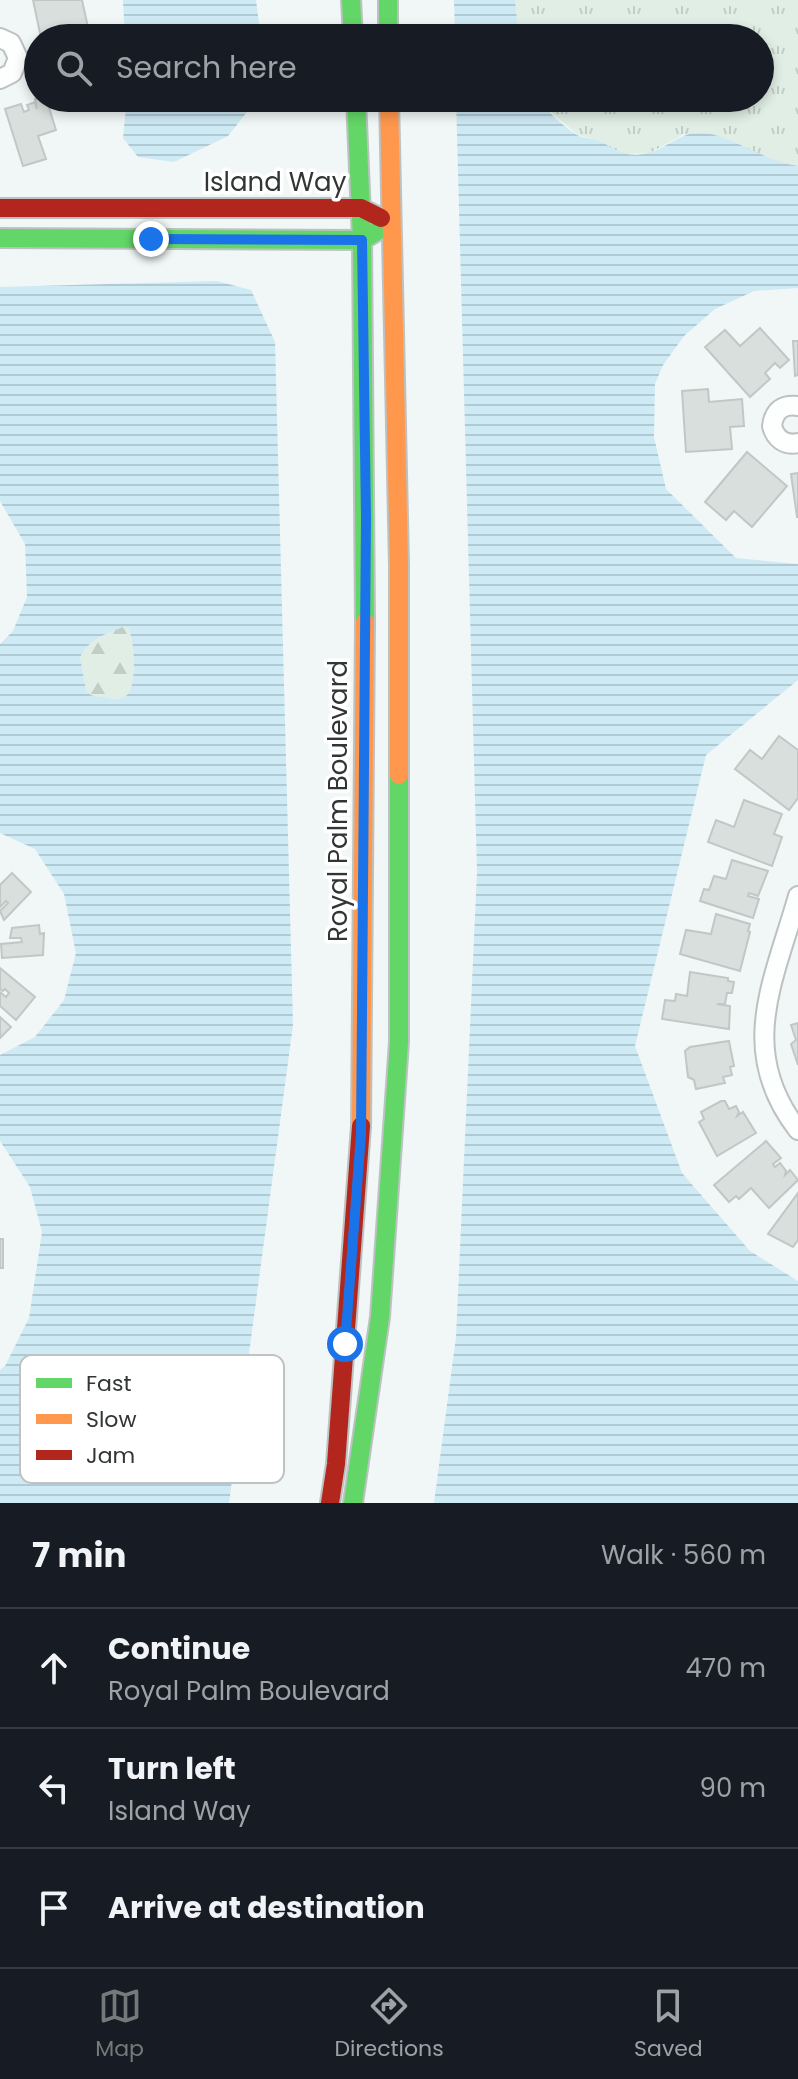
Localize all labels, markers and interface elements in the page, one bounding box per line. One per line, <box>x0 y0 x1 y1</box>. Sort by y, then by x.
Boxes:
search box <box>24 24 774 112</box>
icon: search <box>52 46 96 90</box>
text: Search here <box>116 46 297 89</box>
street label: Island Way <box>204 164 347 200</box>
route end <box>133 221 169 257</box>
street label: Royal Palm Boulevard <box>320 660 356 942</box>
route start <box>327 1326 363 1362</box>
legend <box>20 1355 284 1483</box>
text: Fast <box>86 1368 131 1399</box>
text: Slow <box>86 1404 136 1435</box>
text: Jam <box>86 1440 135 1471</box>
text: 7 min <box>32 1531 126 1579</box>
text: Walk · 560 m <box>601 1537 766 1573</box>
text: Continue <box>108 1627 250 1670</box>
icon: ahead <box>32 1646 76 1690</box>
text: 470 m <box>685 1650 766 1686</box>
text: Royal Palm Boulevard <box>108 1673 390 1709</box>
text: Turn left <box>108 1747 236 1790</box>
icon: left <box>32 1766 76 1810</box>
text: 90 m <box>700 1770 766 1806</box>
text: Island Way <box>108 1793 251 1829</box>
icon: arrive <box>32 1886 76 1930</box>
text: Arrive at destination <box>108 1886 425 1929</box>
tab: Map <box>95 1984 144 2065</box>
tab: Directions <box>334 1984 444 2065</box>
tab: Saved <box>634 1984 703 2065</box>

